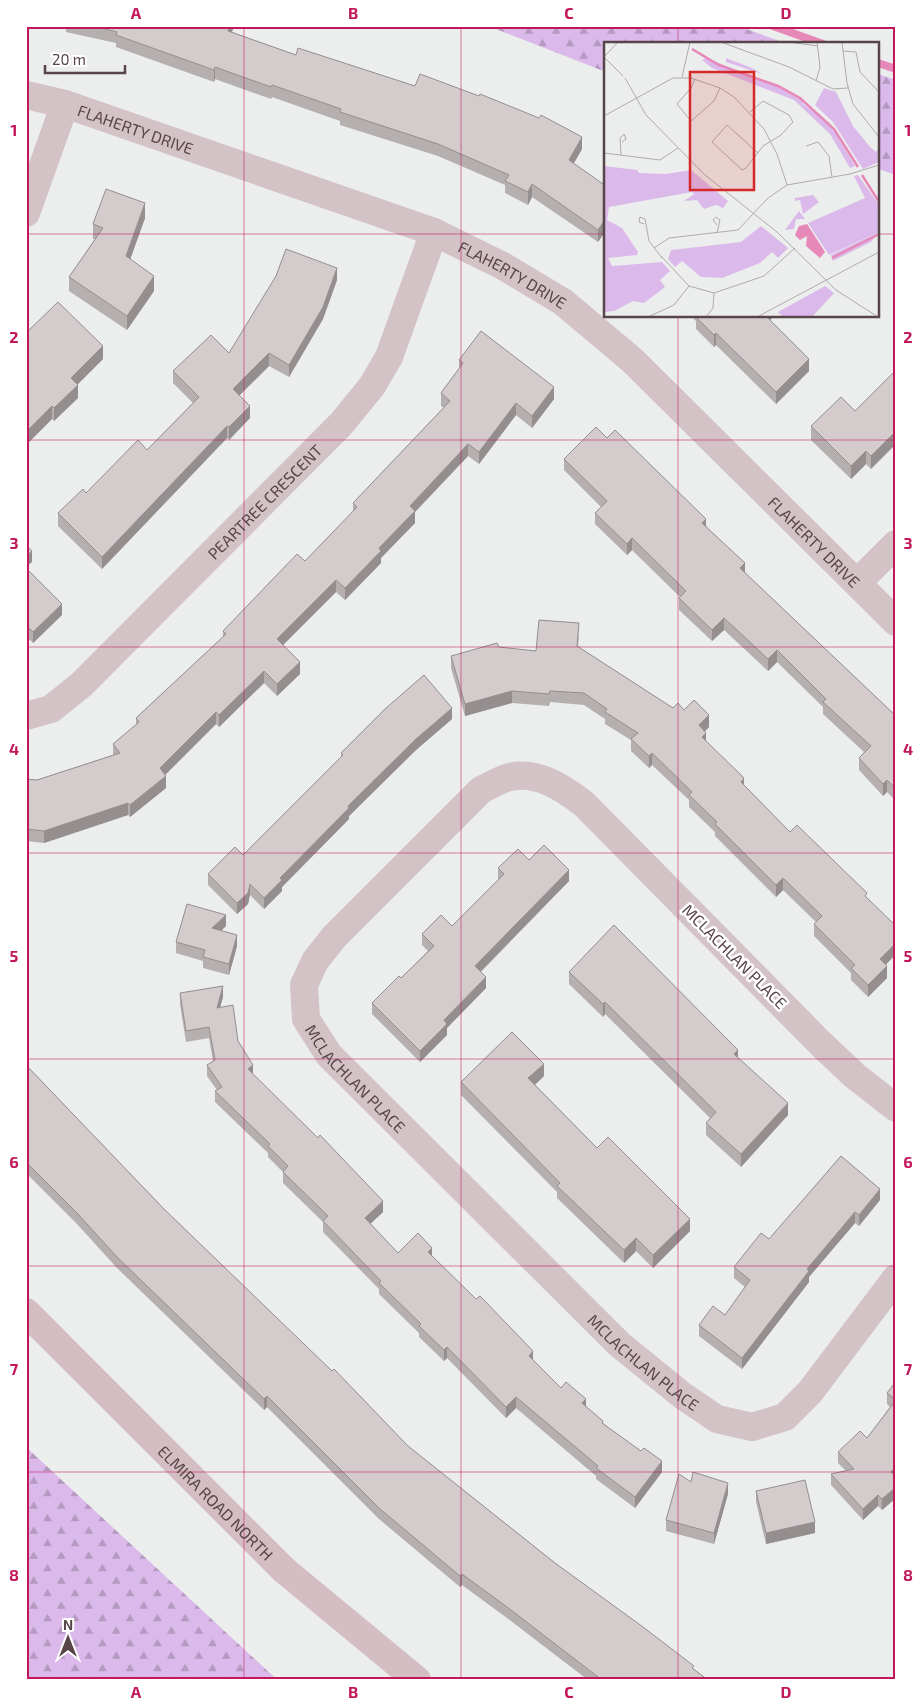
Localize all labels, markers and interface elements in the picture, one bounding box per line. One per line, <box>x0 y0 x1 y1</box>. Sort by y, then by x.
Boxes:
text: A <box>131 3 142 22</box>
text: B <box>348 3 358 22</box>
text: C <box>564 3 574 22</box>
text: D <box>781 3 792 22</box>
scale bar <box>45 42 125 74</box>
inset map <box>604 42 880 318</box>
text: 20 m <box>52 50 86 68</box>
street label: FLAHERTY DRIVE <box>75 100 196 157</box>
text: 1 <box>11 120 17 139</box>
text: 1 <box>905 120 911 139</box>
street label: FLAHERTY DRIVE <box>456 236 571 312</box>
text: 2 <box>9 327 19 346</box>
text: 2 <box>903 327 913 346</box>
street label: PEARTREE CRESCENT <box>203 440 325 562</box>
street label: FLAHERTY DRIVE <box>765 492 864 591</box>
text: 3 <box>9 533 19 552</box>
text: 3 <box>903 533 913 552</box>
text: 4 <box>9 739 19 758</box>
text: 4 <box>903 739 913 758</box>
street label: MCLACHLAN PLACE <box>679 900 791 1012</box>
text: 5 <box>10 946 19 965</box>
text: 5 <box>904 946 913 965</box>
street label: MCLACHLAN PLACE <box>302 1020 410 1136</box>
text: 6 <box>9 1152 19 1171</box>
text: 6 <box>903 1152 913 1171</box>
street label: MCLACHLAN PLACE <box>584 1309 703 1414</box>
text: 7 <box>10 1359 19 1378</box>
text: 7 <box>904 1359 913 1378</box>
street label: ELMIRA ROAD NORTH <box>155 1441 278 1564</box>
text: 8 <box>9 1565 19 1584</box>
text: 8 <box>903 1565 913 1584</box>
north arrow <box>42 1614 92 1664</box>
text: N <box>63 1616 73 1633</box>
text: A <box>131 1682 142 1701</box>
text: B <box>348 1682 358 1701</box>
text: C <box>564 1682 574 1701</box>
text: D <box>781 1682 792 1701</box>

